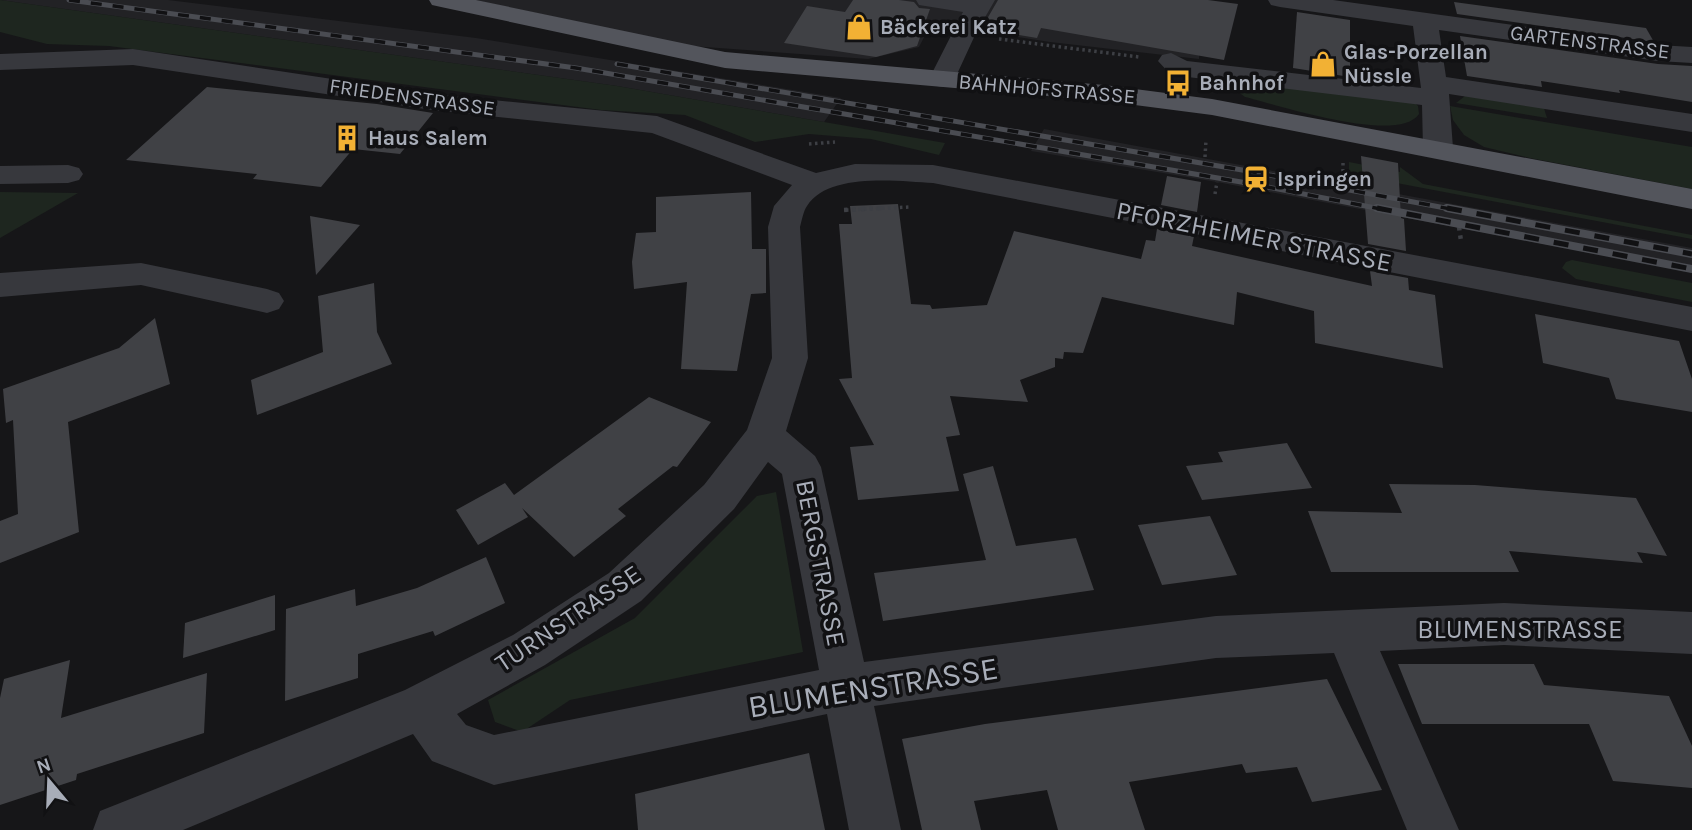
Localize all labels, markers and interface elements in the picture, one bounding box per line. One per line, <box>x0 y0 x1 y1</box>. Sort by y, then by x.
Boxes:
shop icon: Bäckerei Katz <box>844 12 874 42</box>
place label: Bäckerei Katz <box>880 15 1017 39</box>
street label: GARTENSTRASSE <box>1509 20 1671 64</box>
place label: Glas-Porzellan Nüssle <box>1344 40 1488 88</box>
shop icon: Glas-Porzellan Nüssle <box>1308 49 1338 79</box>
bus stop icon: Bahnhof <box>1163 68 1193 98</box>
street label: BAHNHOFSTRASSE <box>958 69 1136 109</box>
place label: Bahnhof <box>1199 71 1284 95</box>
street label: FRIEDENSTRASSE <box>328 74 496 120</box>
building icon: Haus Salem <box>332 123 362 153</box>
place label: Haus Salem <box>368 126 488 150</box>
station icon: Ispringen <box>1241 164 1271 194</box>
place label: Ispringen <box>1277 167 1372 191</box>
street label: PFORZHEIMER STRASSE <box>1114 195 1394 278</box>
street label: BERGSTRASSE <box>789 477 852 649</box>
street label: TURNSTRASSE <box>489 558 647 679</box>
street label: BLUMENSTRASSE <box>1417 614 1623 645</box>
street label: BLUMENSTRASSE <box>745 649 1001 726</box>
north arrow <box>14 746 84 816</box>
text: N <box>34 753 54 778</box>

